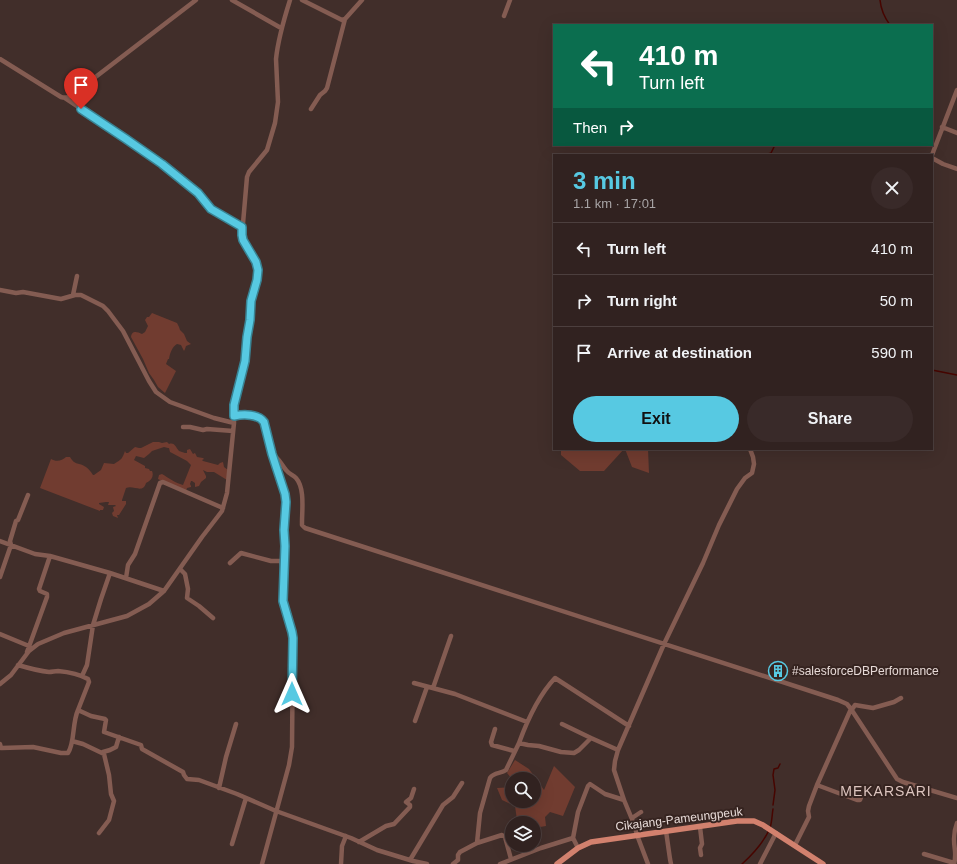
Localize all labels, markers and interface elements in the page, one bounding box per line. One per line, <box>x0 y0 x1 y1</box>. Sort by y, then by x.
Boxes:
icon: left <box>573 40 625 92</box>
text: 410 m <box>639 40 718 71</box>
pin <box>64 68 98 109</box>
text: Turn left <box>639 73 704 93</box>
icon: arrive <box>70 74 92 96</box>
icon: right <box>615 116 637 138</box>
text: Then <box>573 119 607 136</box>
text: 3 min <box>573 167 636 194</box>
button: close <box>871 167 913 209</box>
text: 1.1 km · 17:01 <box>573 196 656 211</box>
icon: left <box>573 238 595 260</box>
text: Turn left <box>607 240 666 257</box>
text: 410 m <box>871 240 913 257</box>
icon: right <box>573 290 595 312</box>
text: Turn right <box>607 292 677 309</box>
text: 50 m <box>880 292 913 309</box>
icon: arrive <box>573 342 595 364</box>
text: Arrive at destination <box>607 344 752 361</box>
text: 590 m <box>871 344 913 361</box>
button: Exit <box>573 396 739 442</box>
button: Share <box>747 396 913 442</box>
building icon: #salesforceDBPerformance <box>767 660 789 682</box>
place label: #salesforceDBPerformance <box>792 664 939 678</box>
position arrow <box>271 673 313 715</box>
map controls <box>505 772 541 852</box>
button: search <box>505 772 541 808</box>
district label: MEKARSARI <box>840 783 932 799</box>
street label: Cikajang-Pameungpeuk <box>615 804 744 834</box>
button: layers <box>505 816 541 852</box>

